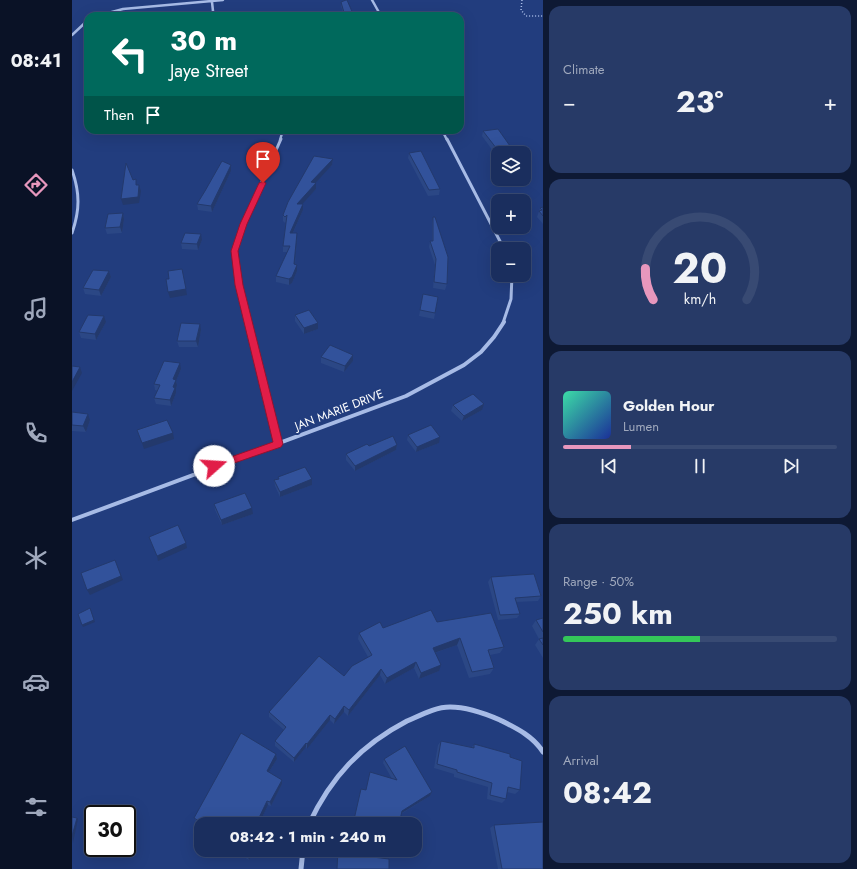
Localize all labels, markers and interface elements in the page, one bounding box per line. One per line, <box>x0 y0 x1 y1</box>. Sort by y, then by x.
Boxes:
text: 30 m <box>170 20 237 61</box>
icon: left <box>104 28 156 80</box>
text: 08:41 <box>11 48 61 74</box>
text: Jaye Street <box>170 58 248 84</box>
text: Climate <box>563 60 604 79</box>
text: 23° <box>676 80 723 123</box>
text: − <box>563 86 576 118</box>
text: + <box>823 86 837 118</box>
text: Then <box>104 104 134 126</box>
icon: arrive <box>142 104 164 126</box>
pin <box>246 142 280 183</box>
map controls <box>491 146 531 282</box>
button: layers <box>491 146 531 186</box>
icon: arrive <box>252 148 274 170</box>
icon: directions <box>22 171 50 199</box>
button: + <box>491 194 531 234</box>
text: 20 <box>673 238 727 299</box>
button: − <box>491 242 531 282</box>
text: km/h <box>684 288 716 308</box>
icon: music <box>22 295 50 323</box>
street label: JAN MARIE DRIVE <box>290 385 386 436</box>
text: Golden Hour <box>623 395 715 417</box>
text: Lumen <box>623 417 659 436</box>
icon: phone <box>22 419 50 447</box>
position arrow <box>193 445 235 487</box>
icon: previous <box>598 455 620 477</box>
icon: pause <box>689 455 711 477</box>
icon: next <box>780 455 802 477</box>
icon: climate <box>22 544 50 572</box>
text: Range · 50% <box>563 572 634 591</box>
text: 250 km <box>563 592 673 635</box>
icon: car <box>22 668 50 696</box>
text: Arrival <box>563 751 599 770</box>
text: 08:42 <box>563 771 652 814</box>
icon: filters <box>22 793 50 821</box>
speed limit sign: 30 <box>84 805 136 857</box>
text: 08:42 · 1 min · 240 m <box>230 826 386 848</box>

